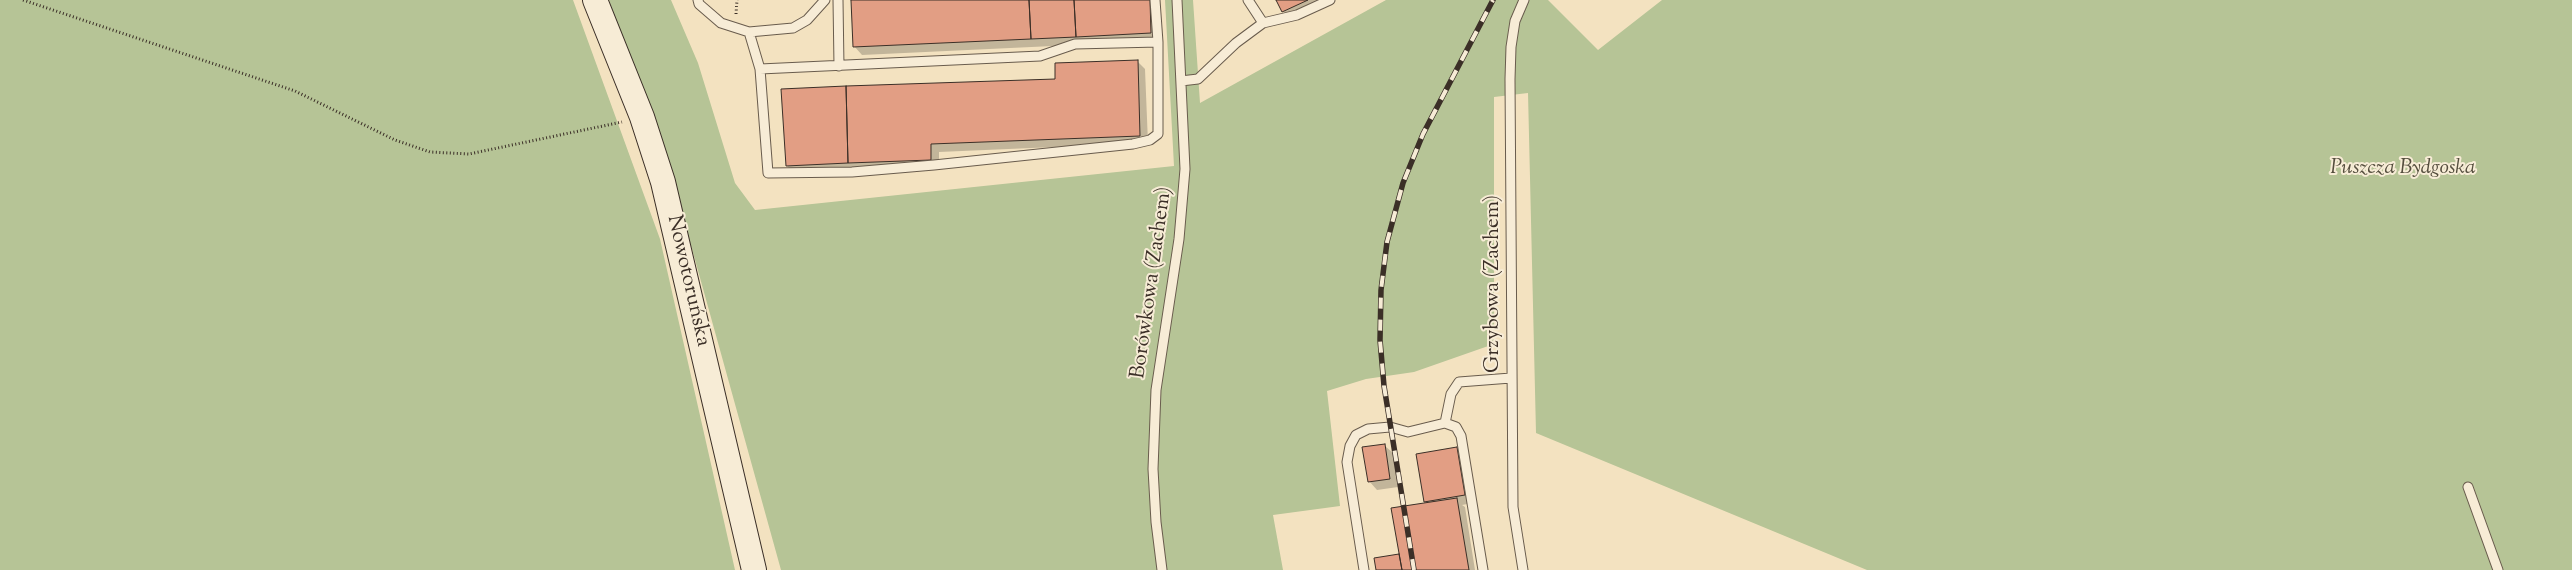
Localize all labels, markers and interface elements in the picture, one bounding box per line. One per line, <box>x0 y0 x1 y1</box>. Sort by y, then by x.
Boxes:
park label: Puszcza Bydgoska <box>2330 156 2476 182</box>
street label: Borówkowa (Zachem) <box>1127 185 1179 381</box>
street label: Grzybowa (Zachem) <box>1481 195 1507 373</box>
street label: Nowotoruńska <box>660 213 714 349</box>

